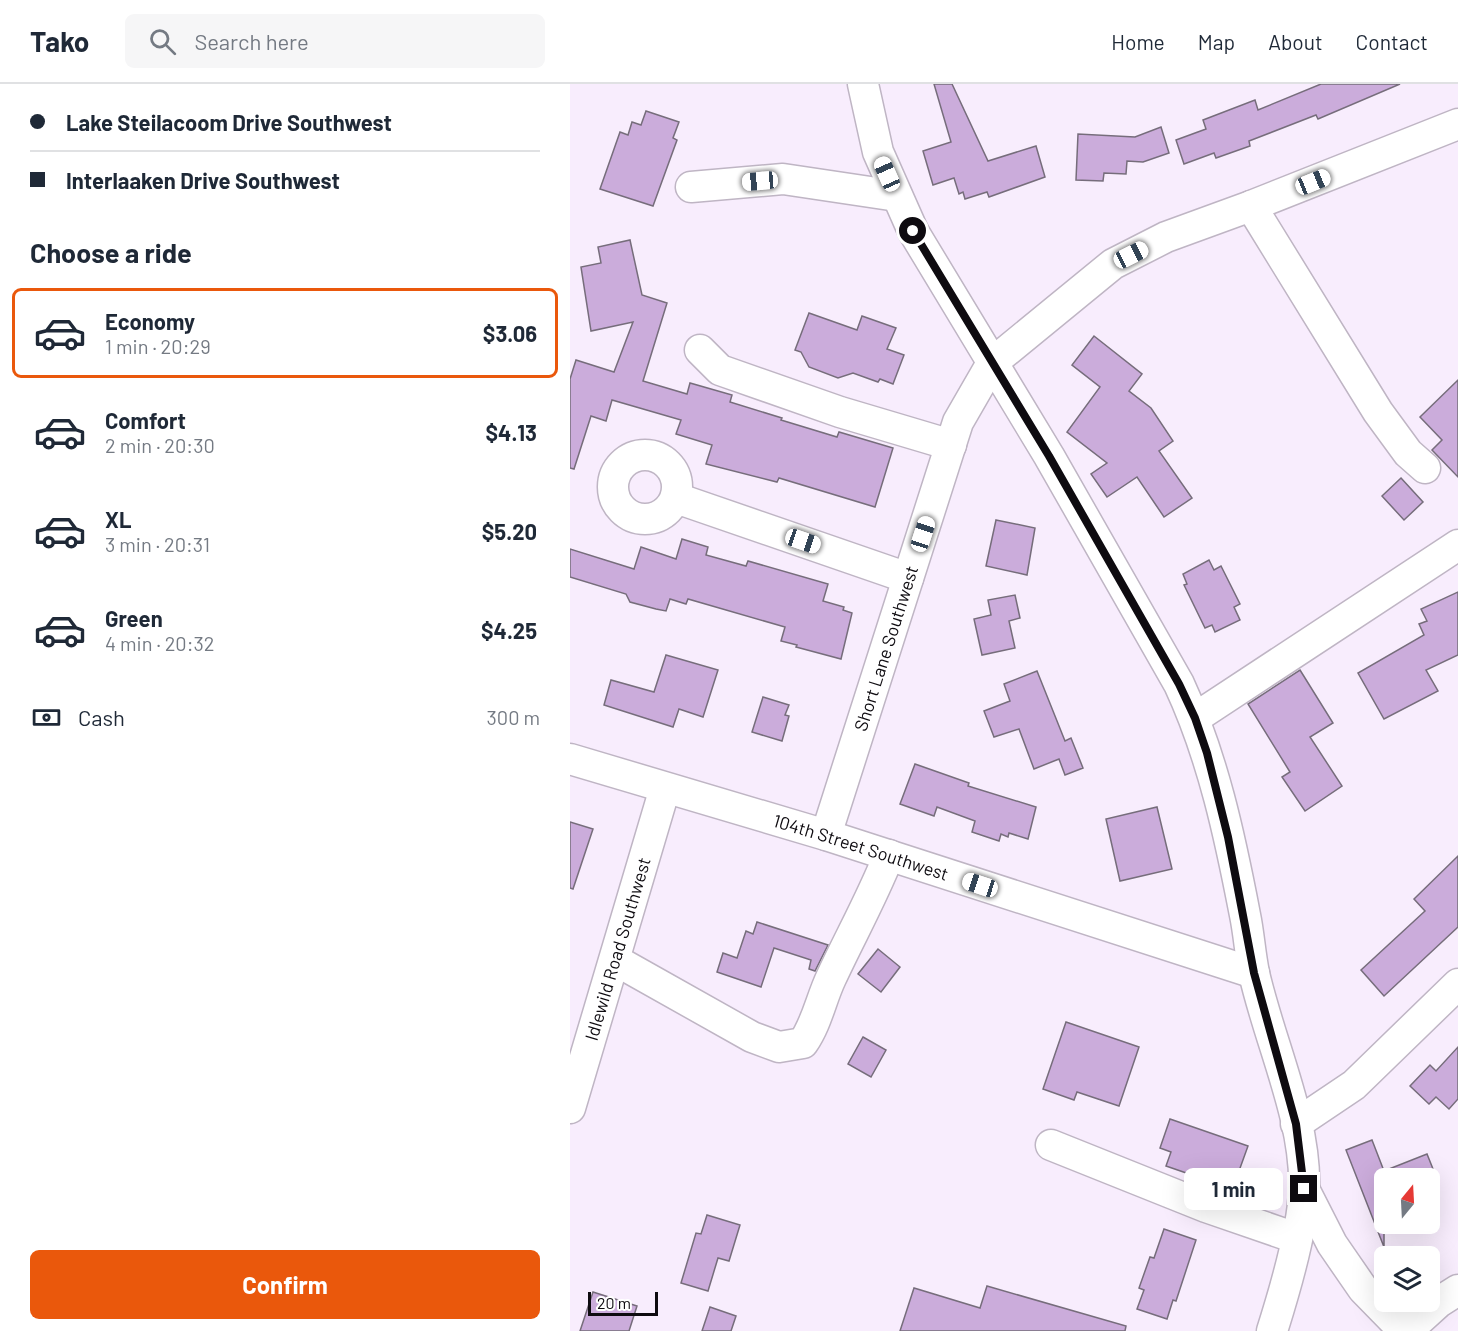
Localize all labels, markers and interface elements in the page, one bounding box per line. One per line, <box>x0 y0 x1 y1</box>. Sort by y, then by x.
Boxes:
search box <box>125 14 545 68</box>
text: Tako <box>30 24 89 58</box>
icon: search <box>146 25 179 58</box>
text: Search here <box>194 28 309 54</box>
text: Home <box>1111 29 1165 54</box>
text: Map <box>1198 29 1235 54</box>
text: About <box>1268 29 1323 54</box>
text: Contact <box>1356 29 1428 54</box>
text: Lake Steilacoom Drive Southwest <box>66 109 392 135</box>
car <box>871 154 903 194</box>
text: Interlaaken Drive Southwest <box>66 167 340 193</box>
car <box>1293 167 1333 197</box>
car <box>741 170 779 192</box>
route start <box>899 217 926 244</box>
text: Choose a ride <box>30 236 192 268</box>
car <box>1111 239 1151 271</box>
icon: car <box>33 306 87 360</box>
text: Economy <box>105 308 195 334</box>
text: $3.06 <box>483 320 537 346</box>
text: 1 min · 20:29 <box>105 334 211 358</box>
icon: car <box>33 405 87 459</box>
text: Comfort <box>105 407 186 433</box>
text: $4.13 <box>485 419 537 445</box>
text: 2 min · 20:30 <box>105 433 215 457</box>
icon: car <box>33 504 87 558</box>
text: XL <box>105 506 131 532</box>
car <box>909 514 937 554</box>
text: $5.20 <box>482 518 537 544</box>
car <box>783 527 823 555</box>
text: 3 min · 20:31 <box>105 532 210 556</box>
street label: Short Lane Southwest <box>849 563 922 734</box>
icon: car <box>33 603 87 657</box>
text: Green <box>105 605 163 631</box>
text: $4.25 <box>481 617 537 643</box>
text: 4 min · 20:32 <box>105 631 214 655</box>
icon: cash <box>30 701 63 734</box>
text: Cash <box>78 704 125 730</box>
text: 300 m <box>487 705 540 729</box>
street label: 104th Street Southwest <box>771 809 951 885</box>
street label: Idlewild Road Southwest <box>580 855 655 1043</box>
car <box>960 871 1000 899</box>
callout: 1 min <box>1184 1168 1283 1210</box>
north arrow <box>1374 1168 1440 1234</box>
map controls <box>1374 1168 1440 1312</box>
route end <box>1290 1175 1317 1202</box>
text: 1 min <box>1212 1177 1255 1201</box>
button: layers <box>1374 1246 1440 1312</box>
button: Confirm <box>30 1250 540 1319</box>
scale bar <box>588 1289 658 1316</box>
text: 20 m <box>597 1293 631 1312</box>

